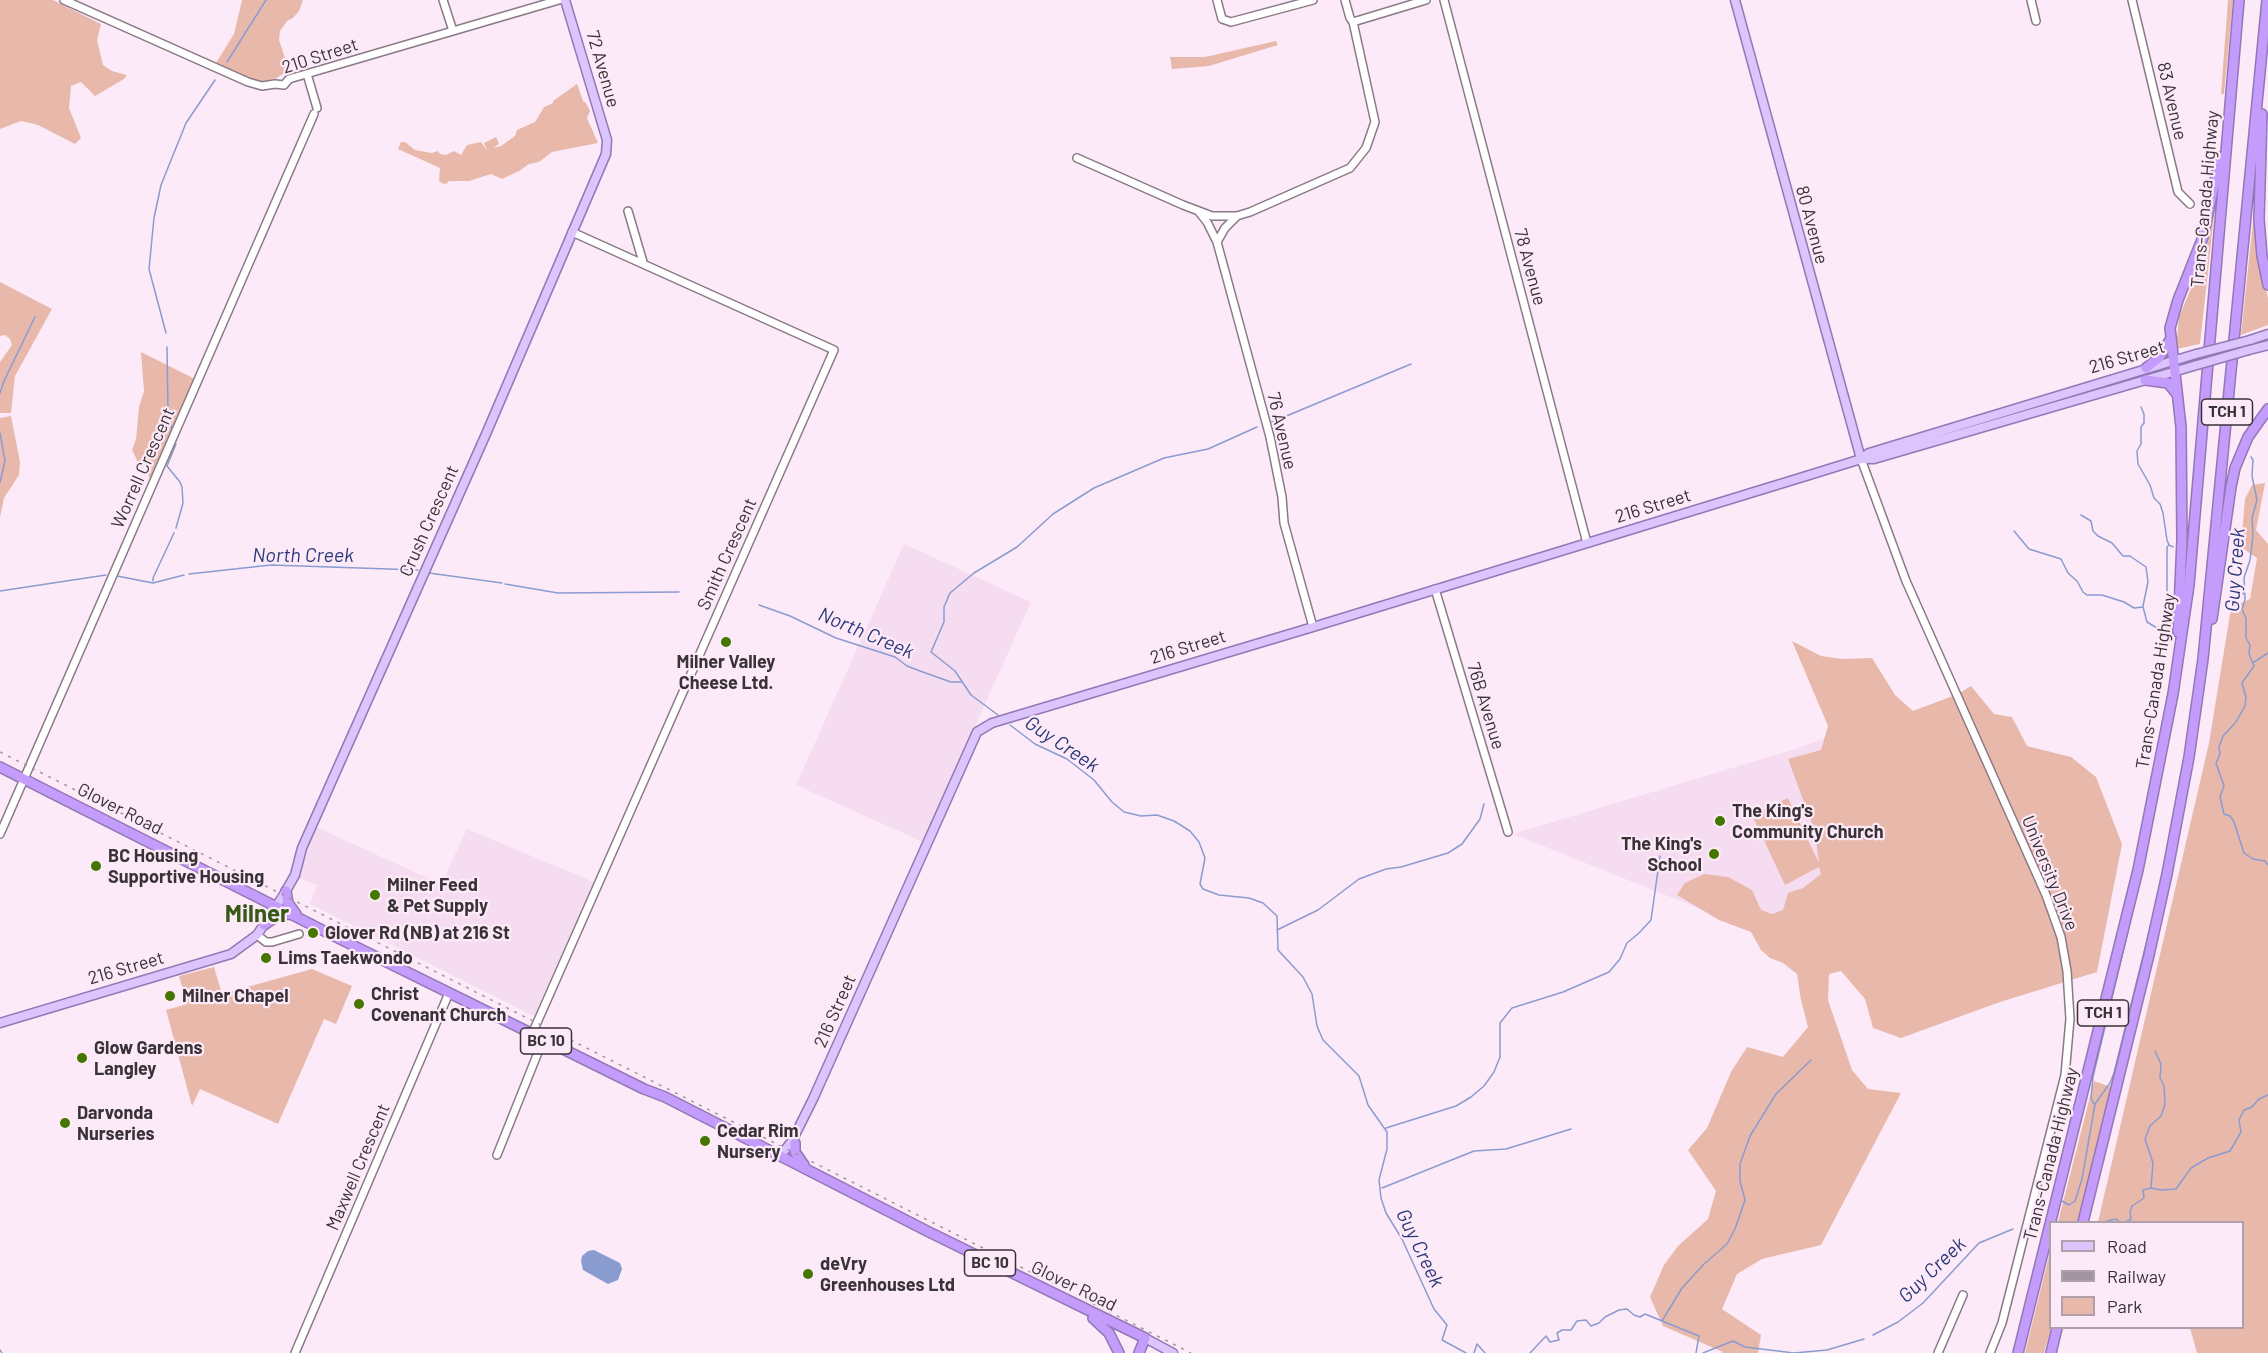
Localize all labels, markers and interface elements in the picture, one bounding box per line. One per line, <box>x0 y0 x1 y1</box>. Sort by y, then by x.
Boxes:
street label: 72 Avenue <box>582 28 624 110</box>
street label: 210 Street <box>279 34 361 78</box>
street label: 83 Avenue <box>2153 60 2191 142</box>
street label: Trans-Canada Highway <box>2186 110 2224 288</box>
street label: 80 Avenue <box>1791 183 1833 267</box>
street label: 78 Avenue <box>1509 226 1551 308</box>
street label: 216 Street <box>2087 336 2167 378</box>
street label: 76 Avenue <box>1263 390 1301 472</box>
road number: TCH 1 <box>2202 399 2252 425</box>
street label: Worrell Crescent <box>107 404 179 532</box>
street label: Crush Crescent <box>395 462 463 580</box>
street label: 216 Street <box>1613 484 1693 528</box>
street label: Smith Crescent <box>693 495 761 613</box>
water label: Guy Creek <box>2220 527 2250 613</box>
water label: North Creek <box>252 543 354 567</box>
street label: Trans-Canada Highway <box>2131 592 2181 770</box>
water label: North Creek <box>815 602 917 664</box>
street label: 216 Street <box>1148 625 1228 669</box>
marker: Milner Valley Cheese Ltd. <box>719 635 733 649</box>
place label: Milner Valley Cheese Ltd. <box>677 651 775 694</box>
street label: 76B Avenue <box>1463 660 1509 752</box>
water label: Guy Creek <box>1020 710 1104 778</box>
street label: Glover Road <box>74 778 166 840</box>
place label: The King's Community Church <box>1732 800 1884 842</box>
street label: University Drive <box>2017 812 2083 934</box>
marker: The King's Community Church <box>1713 814 1727 828</box>
place label: The King's School <box>1621 833 1702 876</box>
place label: BC Housing Supportive Housing <box>108 845 264 888</box>
marker: The King's School <box>1707 847 1721 861</box>
marker: BC Housing Supportive Housing <box>89 859 103 873</box>
place label: Milner Feed & Pet Supply <box>387 874 488 916</box>
marker: Milner Feed & Pet Supply <box>368 888 382 902</box>
district label: Milner <box>225 900 289 928</box>
place label: Glover Rd (NB) at 216 St <box>325 922 510 944</box>
marker: Glover Rd (NB) at 216 St <box>306 926 320 940</box>
street label: 216 Street <box>86 947 166 989</box>
place label: Lims Taekwondo <box>278 947 413 969</box>
marker: Lims Taekwondo <box>259 951 273 965</box>
street label: 216 Street <box>809 971 861 1051</box>
place label: Christ Covenant Church <box>371 983 506 1026</box>
place label: Milner Chapel <box>182 985 289 1007</box>
marker: Milner Chapel <box>163 989 177 1003</box>
marker: Christ Covenant Church <box>352 997 366 1011</box>
road number: TCH 1 <box>2078 1000 2128 1026</box>
road number: BC 10 <box>520 1028 572 1054</box>
place label: Glow Gardens Langley <box>94 1037 203 1080</box>
marker: Glow Gardens Langley <box>75 1051 89 1065</box>
street label: Trans-Canada Highway <box>2019 1065 2083 1243</box>
street label: Maxwell Crescent <box>322 1100 394 1234</box>
place label: Darvonda Nurseries <box>77 1102 155 1144</box>
marker: Darvonda Nurseries <box>58 1116 72 1130</box>
place label: Cedar Rim Nursery <box>717 1120 799 1162</box>
marker: Cedar Rim Nursery <box>698 1134 712 1148</box>
water label: Guy Creek <box>1391 1205 1449 1291</box>
legend <box>2049 1221 2244 1329</box>
water label: Guy Creek <box>1893 1232 1971 1308</box>
text: Road <box>2107 1235 2147 1257</box>
road number: BC 10 <box>964 1250 1016 1276</box>
place label: deVry Greenhouses Ltd <box>820 1253 955 1296</box>
street label: Glover Road <box>1028 1256 1120 1316</box>
text: Railway <box>2107 1265 2166 1287</box>
marker: deVry Greenhouses Ltd <box>801 1267 815 1281</box>
text: Park <box>2107 1295 2142 1317</box>

